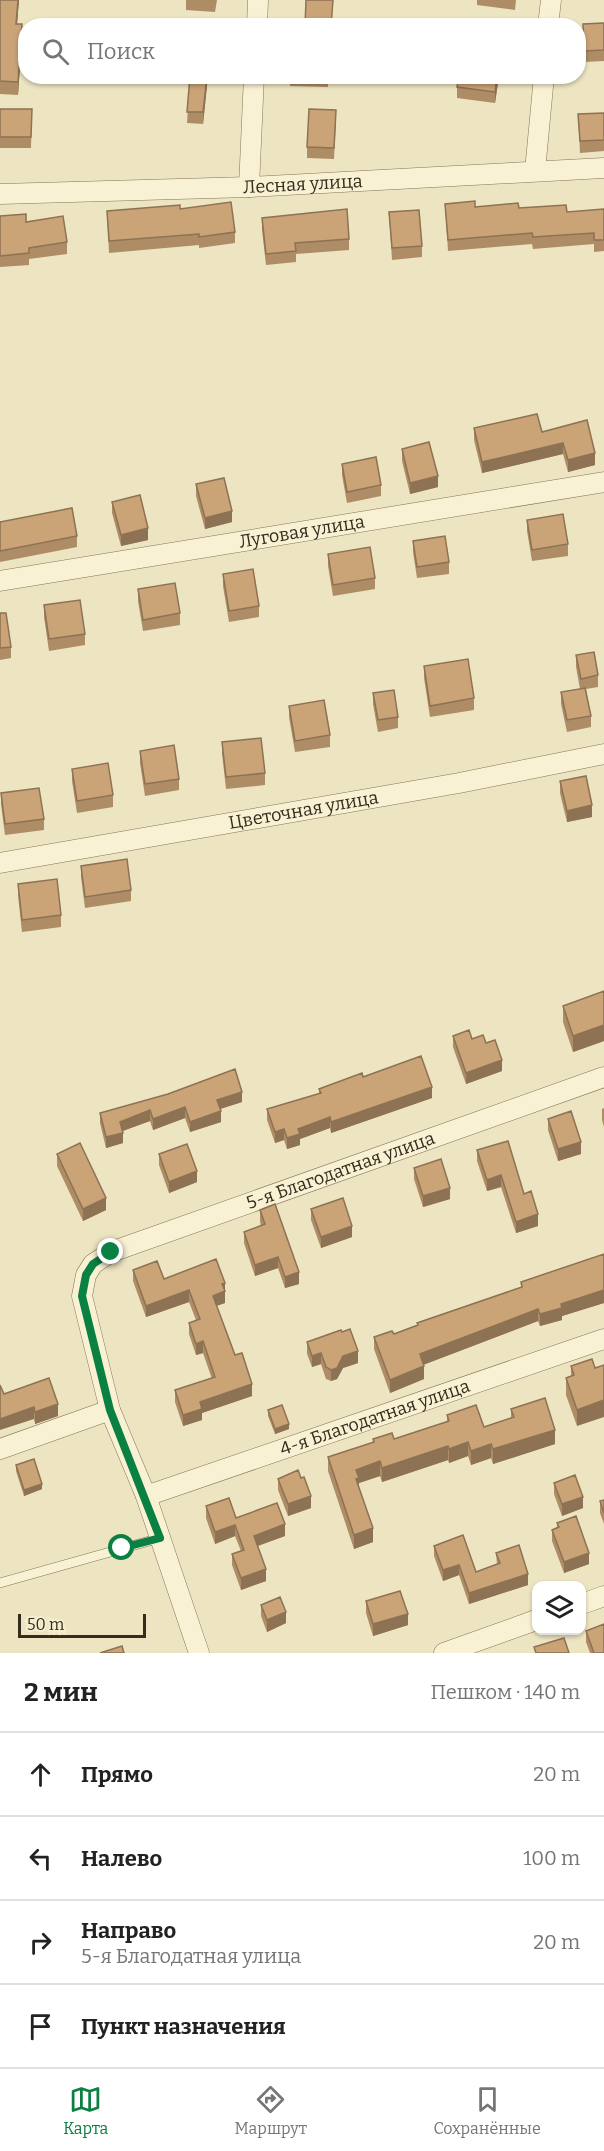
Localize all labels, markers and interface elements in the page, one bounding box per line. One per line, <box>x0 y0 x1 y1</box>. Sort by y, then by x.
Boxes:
search box <box>18 18 586 84</box>
icon: search <box>39 35 72 68</box>
text: Поиск <box>87 38 155 65</box>
street label: Лесная улица <box>242 170 363 198</box>
street label: Луговая улица <box>238 510 366 553</box>
street label: Цветочная улица <box>227 786 380 834</box>
street label: 5-я Благодатная улица <box>243 1127 438 1214</box>
route end <box>97 1238 123 1264</box>
street label: 4-я Благодатная улица <box>277 1375 473 1460</box>
route start <box>108 1534 134 1560</box>
map controls <box>532 1581 586 1635</box>
button: layers <box>532 1581 586 1635</box>
scale bar <box>18 1611 146 1638</box>
text: 50 m <box>27 1615 64 1634</box>
text: 2 мин <box>24 1677 98 1708</box>
text: Пешком · 140 m <box>431 1680 580 1704</box>
icon: ahead <box>24 1758 57 1791</box>
text: Прямо <box>81 1761 153 1788</box>
text: 20 m <box>533 1762 580 1786</box>
icon: left <box>24 1842 57 1875</box>
text: Налево <box>81 1845 162 1872</box>
text: 100 m <box>523 1846 580 1870</box>
text: Направо <box>81 1917 176 1944</box>
icon: right <box>24 1926 57 1959</box>
text: 20 m <box>533 1930 580 1954</box>
text: 5-я Благодатная улица <box>81 1944 301 1968</box>
icon: arrive <box>24 2010 57 2043</box>
text: Пункт назначения <box>81 2013 286 2040</box>
tab: Карта <box>63 2083 108 2138</box>
tab: Маршрут <box>235 2083 307 2138</box>
tab: Сохранённые <box>433 2083 541 2138</box>

